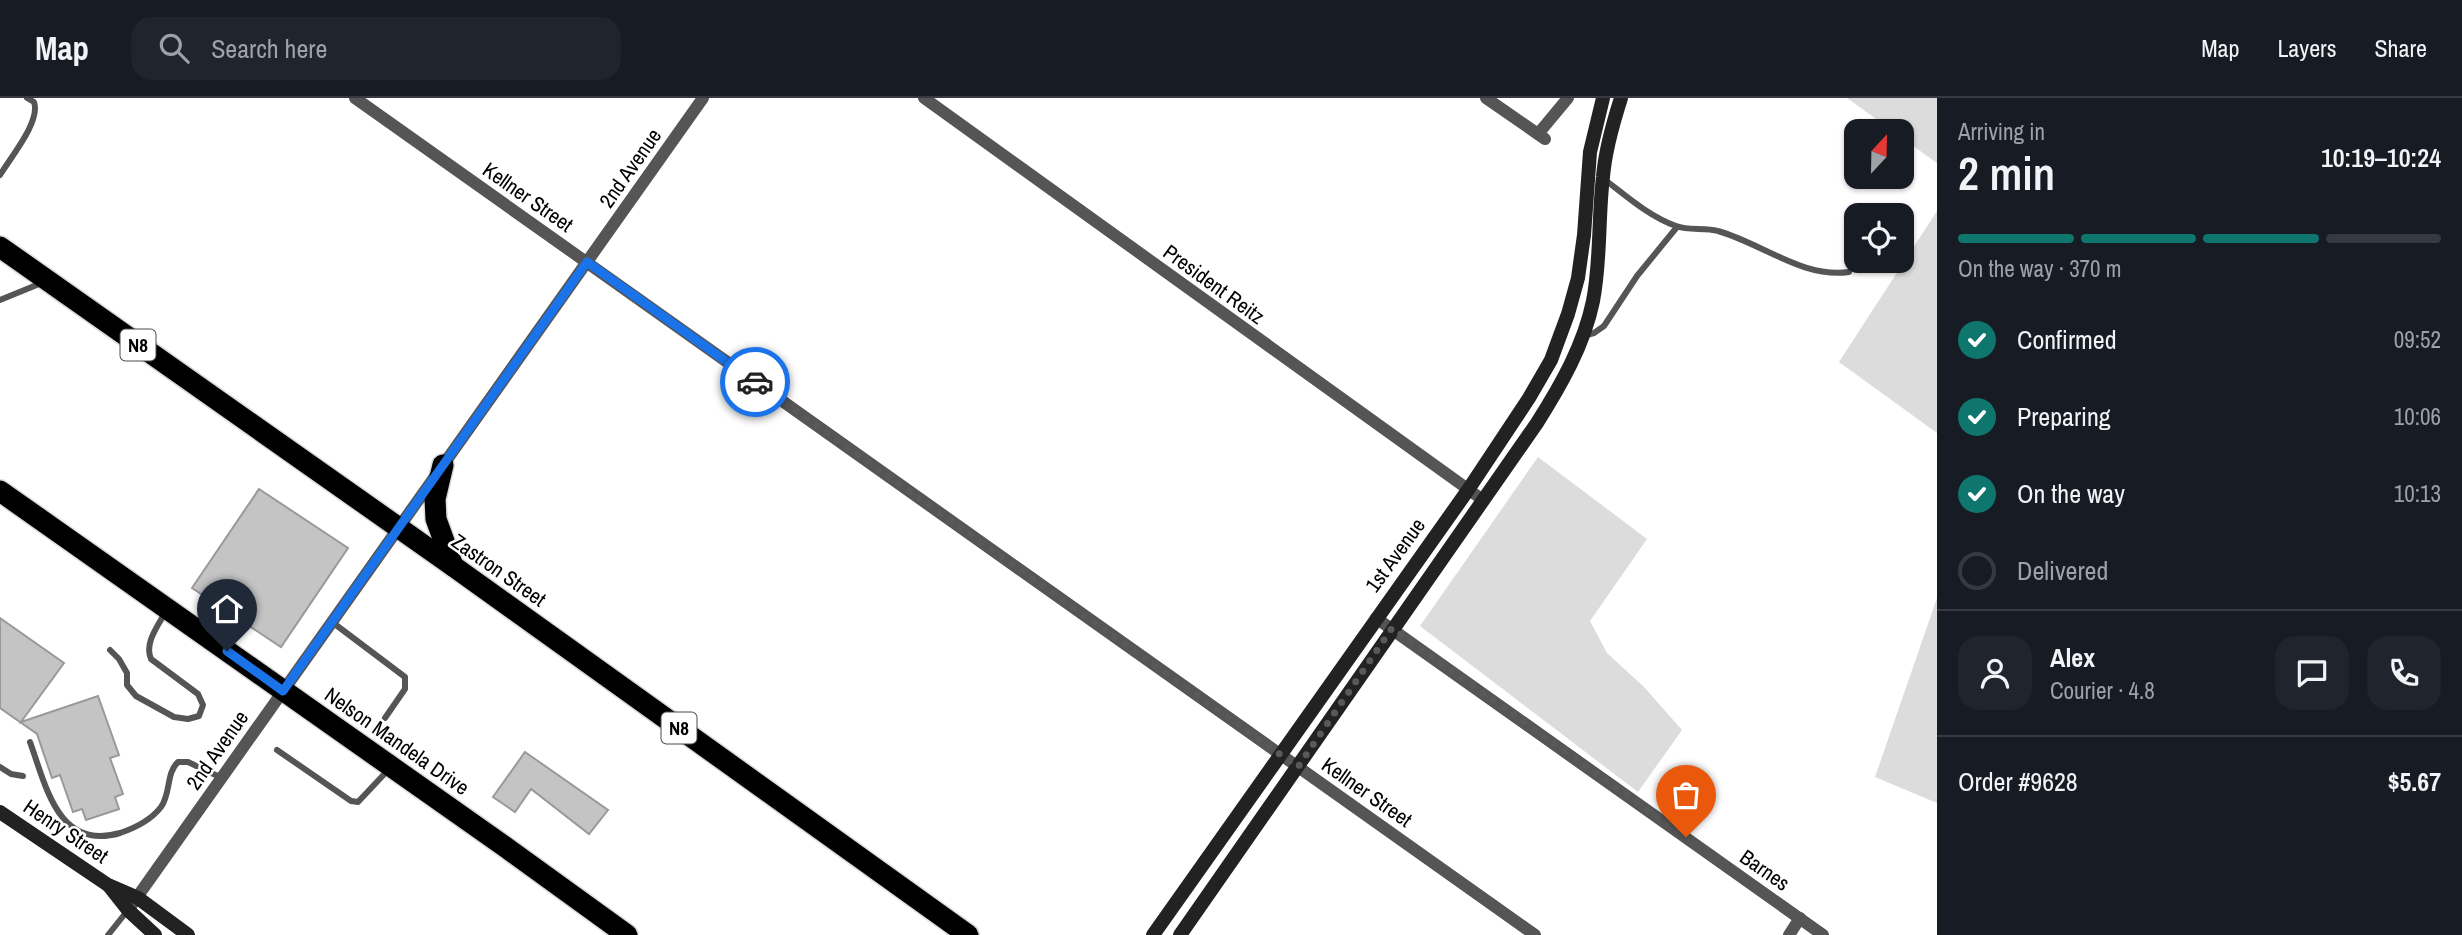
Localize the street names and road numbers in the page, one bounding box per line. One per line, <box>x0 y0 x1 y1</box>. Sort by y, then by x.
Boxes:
street label: 2nd Avenue <box>592 123 668 213</box>
street label: Kellner Street <box>477 155 579 239</box>
street label: President Reitz <box>1157 237 1271 331</box>
road number: N8 <box>120 330 156 360</box>
street label: 1st Avenue <box>1358 512 1432 598</box>
street label: Zastron Street <box>446 527 552 613</box>
street label: Nelson Mandela Drive <box>319 680 475 802</box>
street label: 2nd Avenue <box>179 705 255 795</box>
road number: N8 <box>662 712 696 744</box>
street label: Kellner Street <box>1316 750 1418 834</box>
street label: Henry Street <box>18 792 114 870</box>
street label: Barnes <box>1734 842 1796 898</box>

